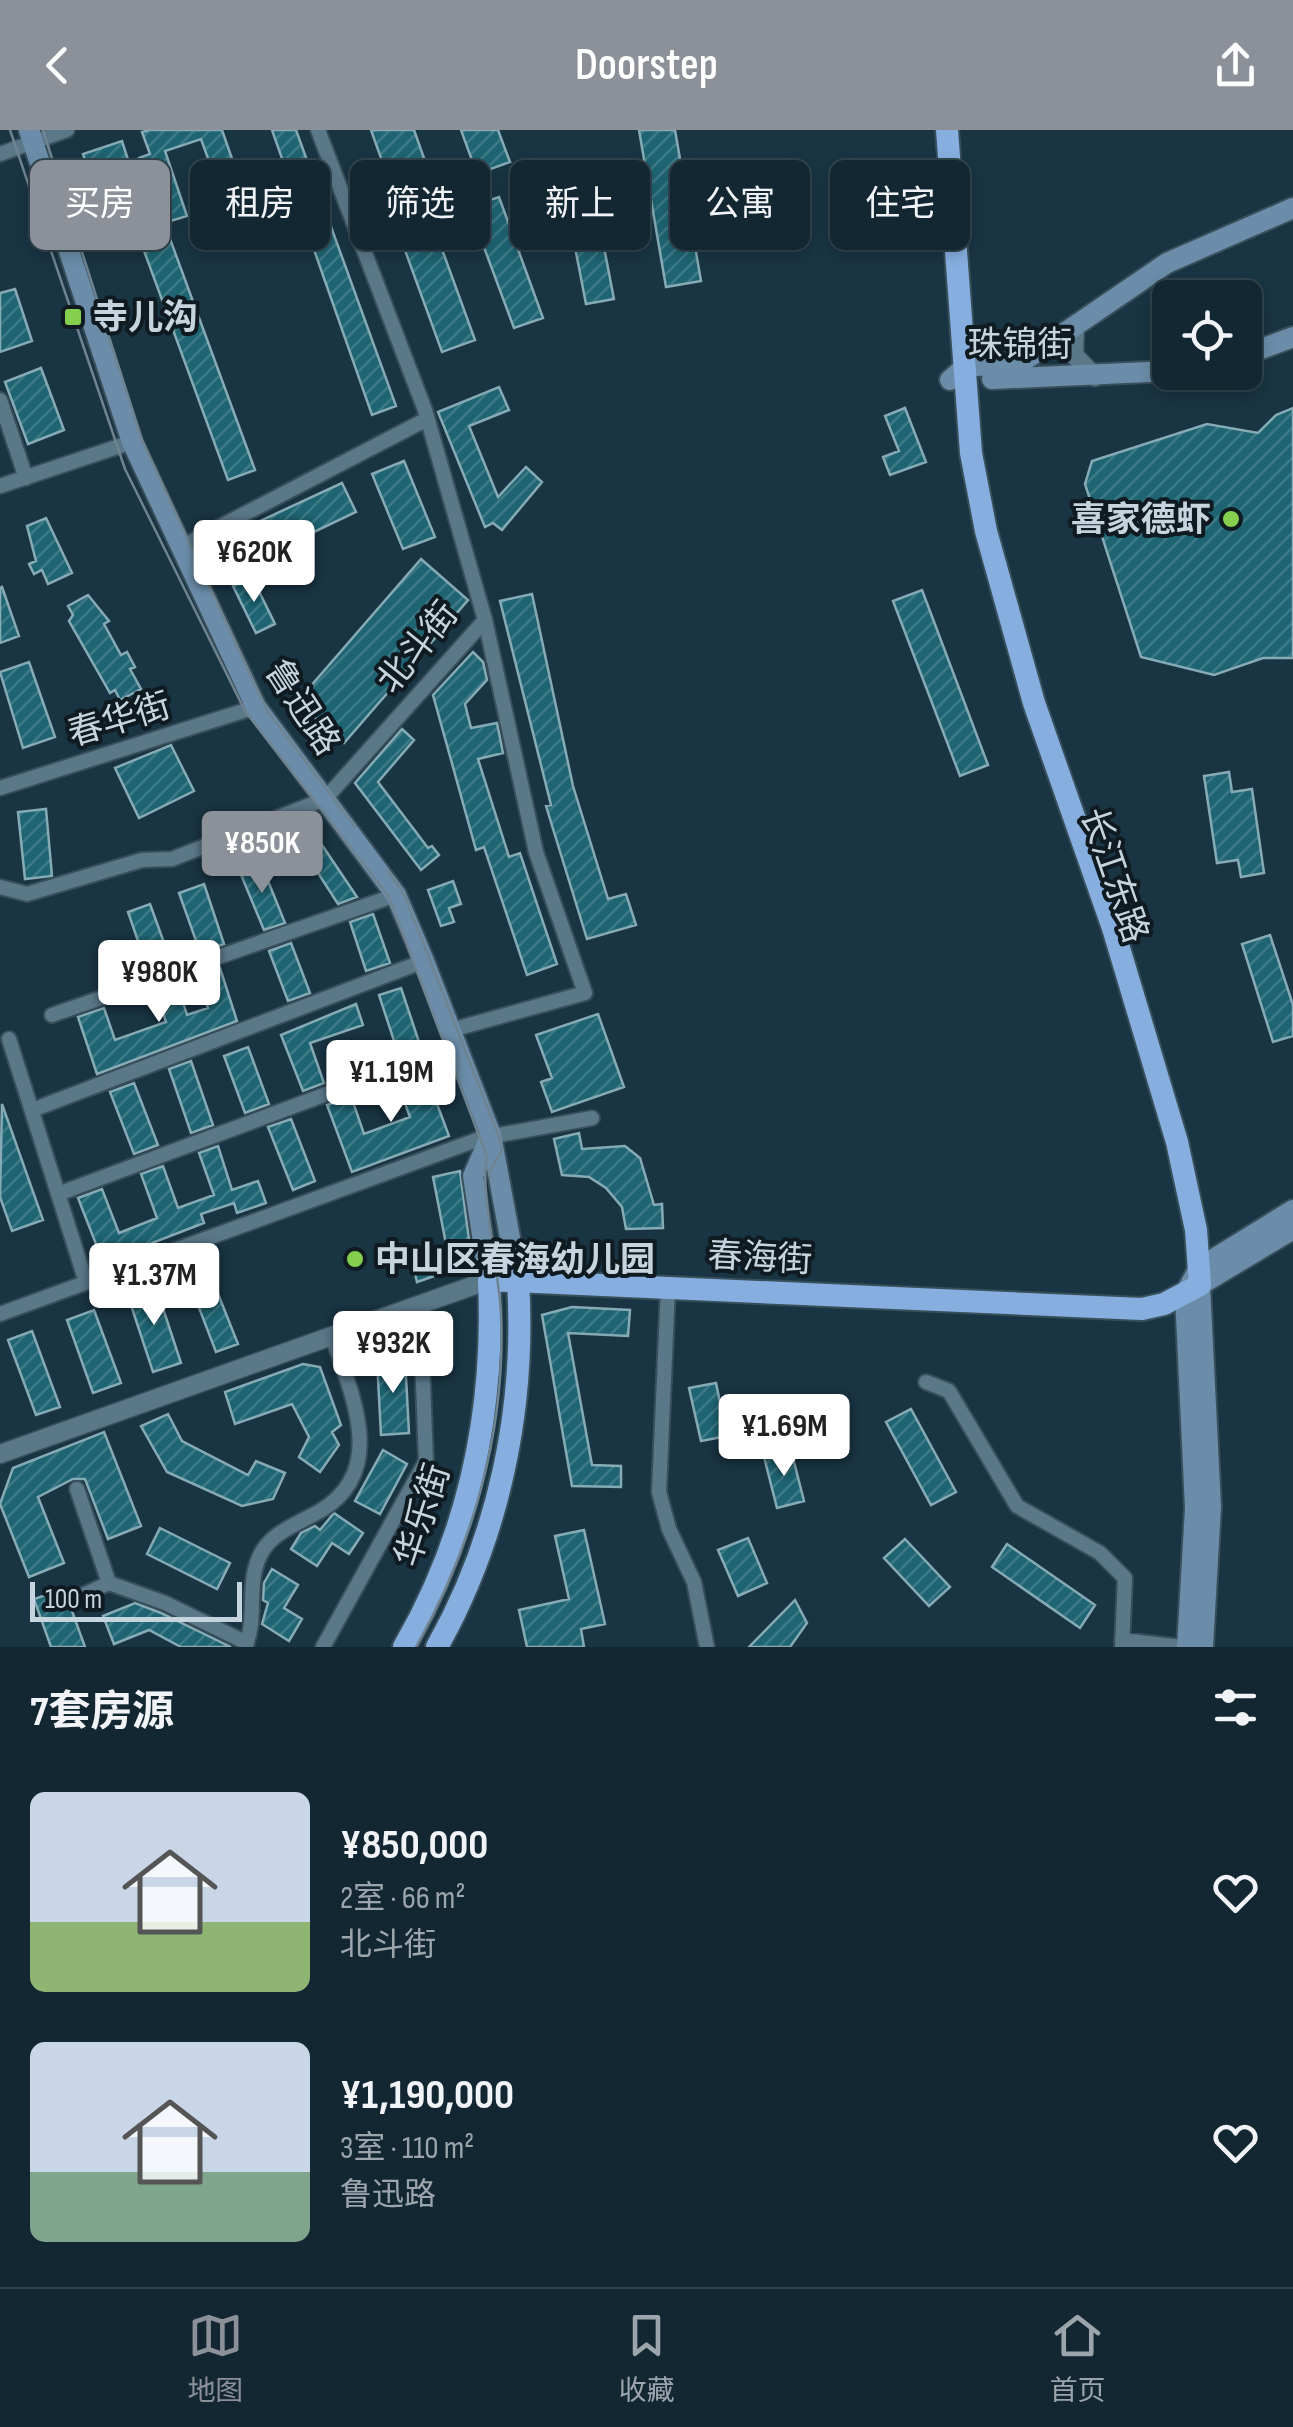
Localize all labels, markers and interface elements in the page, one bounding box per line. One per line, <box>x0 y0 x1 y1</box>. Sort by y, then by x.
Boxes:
icon: back <box>30 38 85 93</box>
text: Doorstep <box>575 38 718 93</box>
icon: share <box>1208 38 1263 93</box>
chip: 买房 <box>30 160 170 250</box>
chip: 租房 <box>190 160 330 250</box>
chip: 筛选 <box>350 160 490 250</box>
chip: 新上 <box>510 160 650 250</box>
chip: 公寓 <box>670 160 810 250</box>
chip: 住宅 <box>830 160 970 250</box>
map controls <box>1152 280 1262 390</box>
button: locate <box>1152 280 1262 390</box>
place label: 寺儿沟 <box>93 297 198 340</box>
marker: 寺儿沟 <box>62 306 84 328</box>
street label: 珠锦街 <box>967 324 1073 367</box>
place label: 喜家德虾 <box>1071 499 1211 542</box>
marker: 喜家德虾 <box>1220 508 1242 530</box>
pin: ¥620K <box>184 520 324 605</box>
text: ¥620K <box>216 533 292 572</box>
street label: 北斗街 <box>368 594 468 702</box>
street label: 鲁迅路 <box>255 652 348 764</box>
street label: 春华街 <box>63 685 176 756</box>
street label: 长江东路 <box>1070 802 1157 949</box>
pin: ¥850K <box>192 811 332 896</box>
text: ¥850K <box>224 824 300 863</box>
pin: ¥980K <box>89 940 229 1025</box>
text: ¥980K <box>120 953 198 992</box>
pin: ¥1.19M <box>310 1040 472 1125</box>
text: ¥1.19M <box>348 1053 434 1092</box>
street label: 春海街 <box>706 1234 813 1283</box>
place label: 中山区春海幼儿园 <box>375 1239 655 1282</box>
pin: ¥1.37M <box>73 1243 235 1328</box>
marker: 中山区春海幼儿园 <box>344 1248 366 1270</box>
text: ¥1.37M <box>111 1256 197 1295</box>
pin: ¥932K <box>323 1311 463 1396</box>
text: ¥932K <box>355 1324 431 1363</box>
pin: ¥1.69M <box>703 1394 865 1479</box>
text: ¥1.69M <box>741 1407 827 1446</box>
street label: 华乐街 <box>387 1459 460 1572</box>
scale bar <box>30 1577 242 1622</box>
text: 100 m <box>45 1583 102 1616</box>
icon: filters <box>1208 1680 1263 1735</box>
text: 7套房源 <box>30 1687 174 1738</box>
text: ¥850,000 <box>340 1820 488 1871</box>
icon: home <box>110 1832 230 1952</box>
icon: heart <box>1208 1865 1263 1920</box>
text: 2室 · 66 m² <box>340 1879 465 1918</box>
text: 北斗街 <box>340 1926 436 1965</box>
text: ¥1,190,000 <box>340 2070 514 2121</box>
icon: home <box>110 2082 230 2202</box>
icon: heart <box>1208 2115 1263 2170</box>
text: 3室 · 110 m² <box>340 2129 474 2168</box>
text: 鲁迅路 <box>340 2176 436 2215</box>
tab: 地图 <box>187 2308 244 2408</box>
tab: 收藏 <box>618 2308 675 2408</box>
tab: 首页 <box>1049 2308 1106 2408</box>

